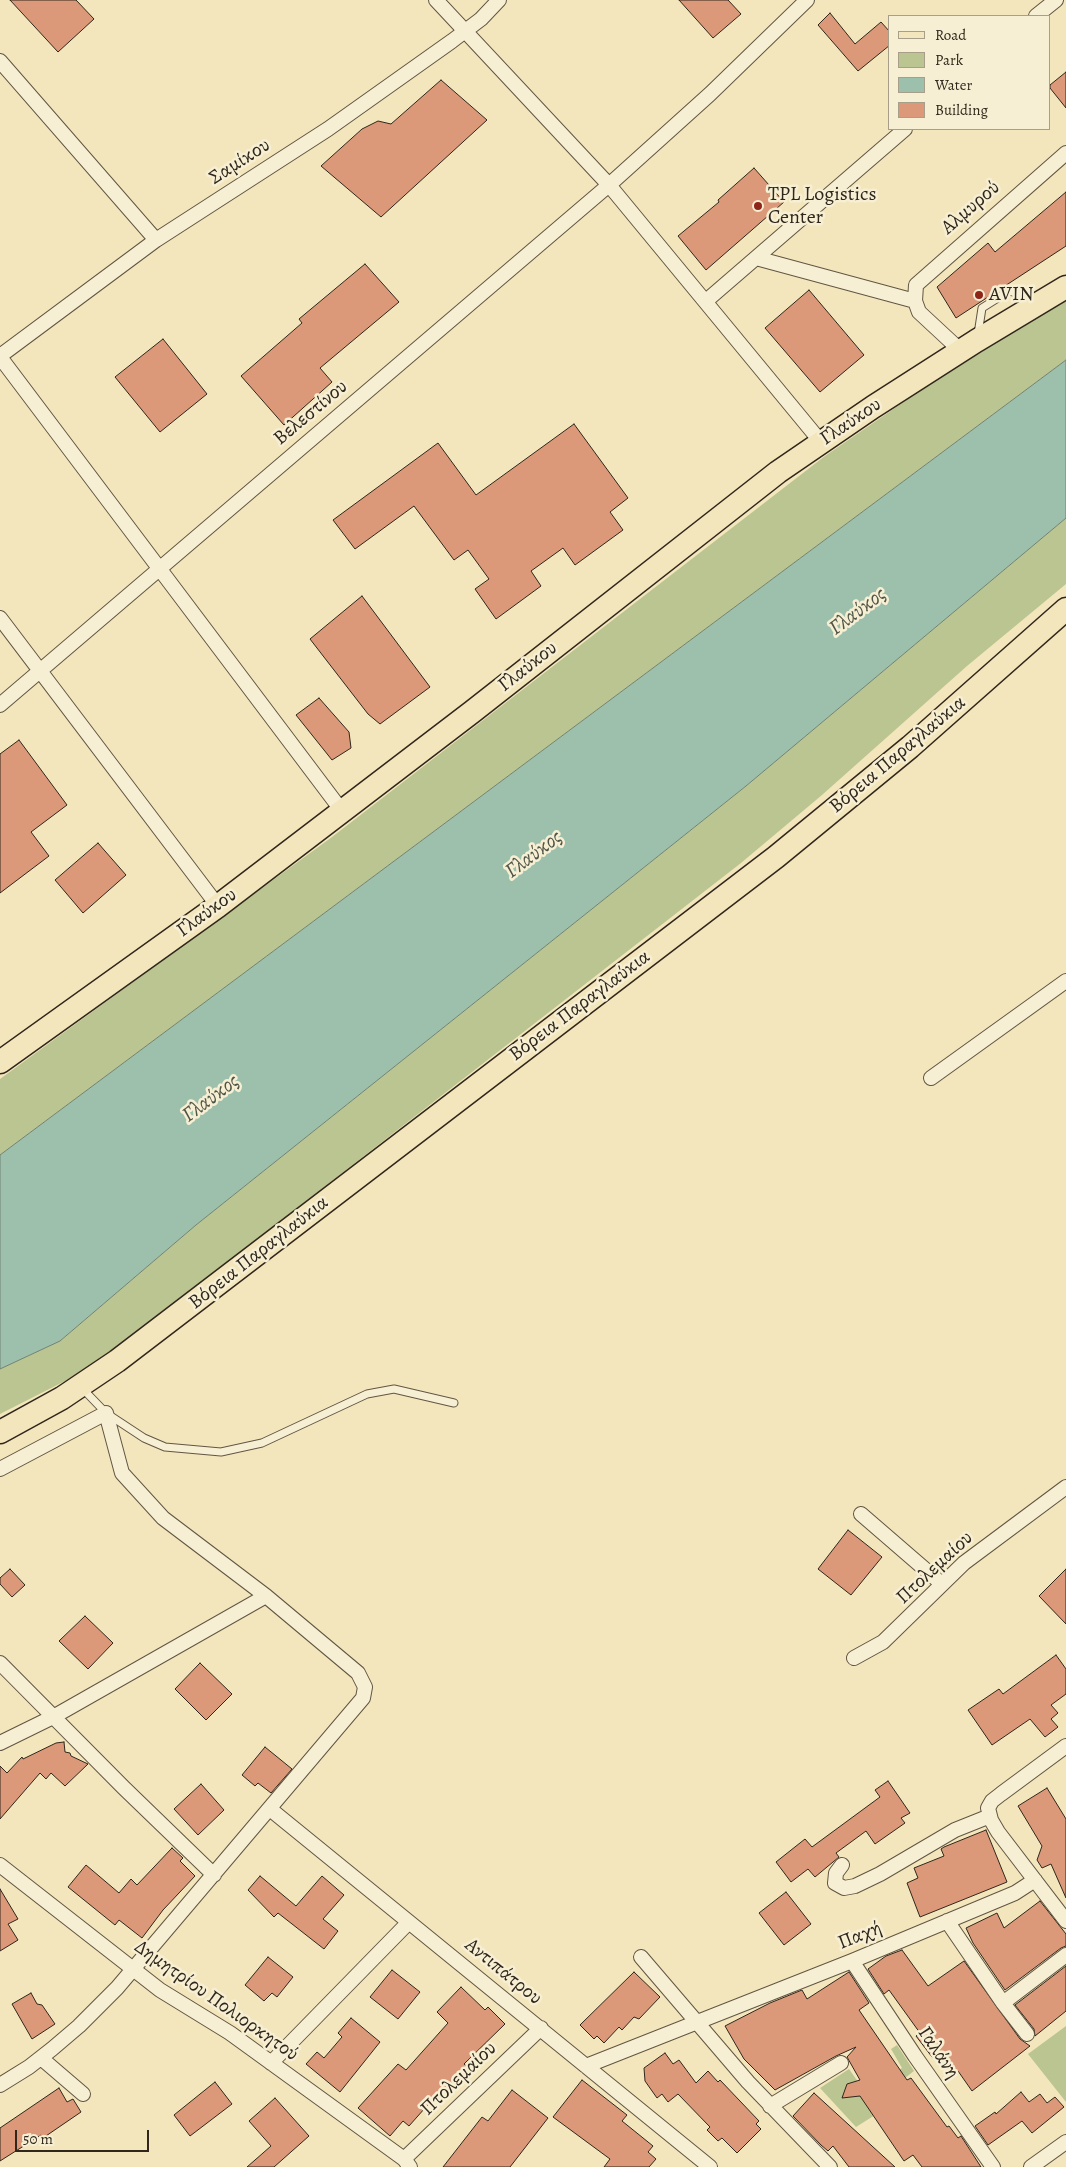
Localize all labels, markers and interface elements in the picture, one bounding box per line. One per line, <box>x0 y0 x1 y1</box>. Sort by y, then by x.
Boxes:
legend <box>888 15 1051 130</box>
text: Road <box>935 25 966 45</box>
text: Park <box>935 50 963 70</box>
text: Water <box>935 75 972 95</box>
text: Building <box>935 100 988 120</box>
street label: Σαμίκου <box>205 134 275 190</box>
street label: Αλμυρού <box>937 176 1005 240</box>
place label: TPL Logistics Center <box>768 183 877 230</box>
marker: TPL Logistics Center <box>752 200 764 212</box>
place label: AVIN <box>989 283 1034 307</box>
marker: AVIN <box>973 289 985 301</box>
street label: Βελεστίνου <box>269 375 353 451</box>
street label: Γλαύκου <box>816 393 886 451</box>
water label: Γλαύκος <box>825 583 891 641</box>
street label: Γλαύκου <box>494 636 562 698</box>
street label: Βόρεια Παραγλαύκια <box>825 691 971 819</box>
water label: Γλαύκος <box>501 826 567 884</box>
street label: Γλαύκου <box>172 883 242 943</box>
street label: Βόρεια Παραγλαύκια <box>505 945 655 1067</box>
water label: Γλαύκος <box>178 1070 244 1128</box>
street label: Βόρεια Παραγλαύκια <box>184 1191 334 1315</box>
street label: Πτολεμαίου <box>892 1526 978 1610</box>
street label: Παχή <box>835 1916 885 1956</box>
street label: Αντιπάτρου <box>459 1934 547 2010</box>
street label: Δημητρίου Πολιορκητού <box>129 1935 303 2067</box>
street label: Γαλάνη <box>912 2022 964 2084</box>
street label: Πτολεμαίου <box>416 2037 502 2121</box>
scale bar <box>18 2120 151 2152</box>
text: 50 m <box>23 2129 53 2149</box>

